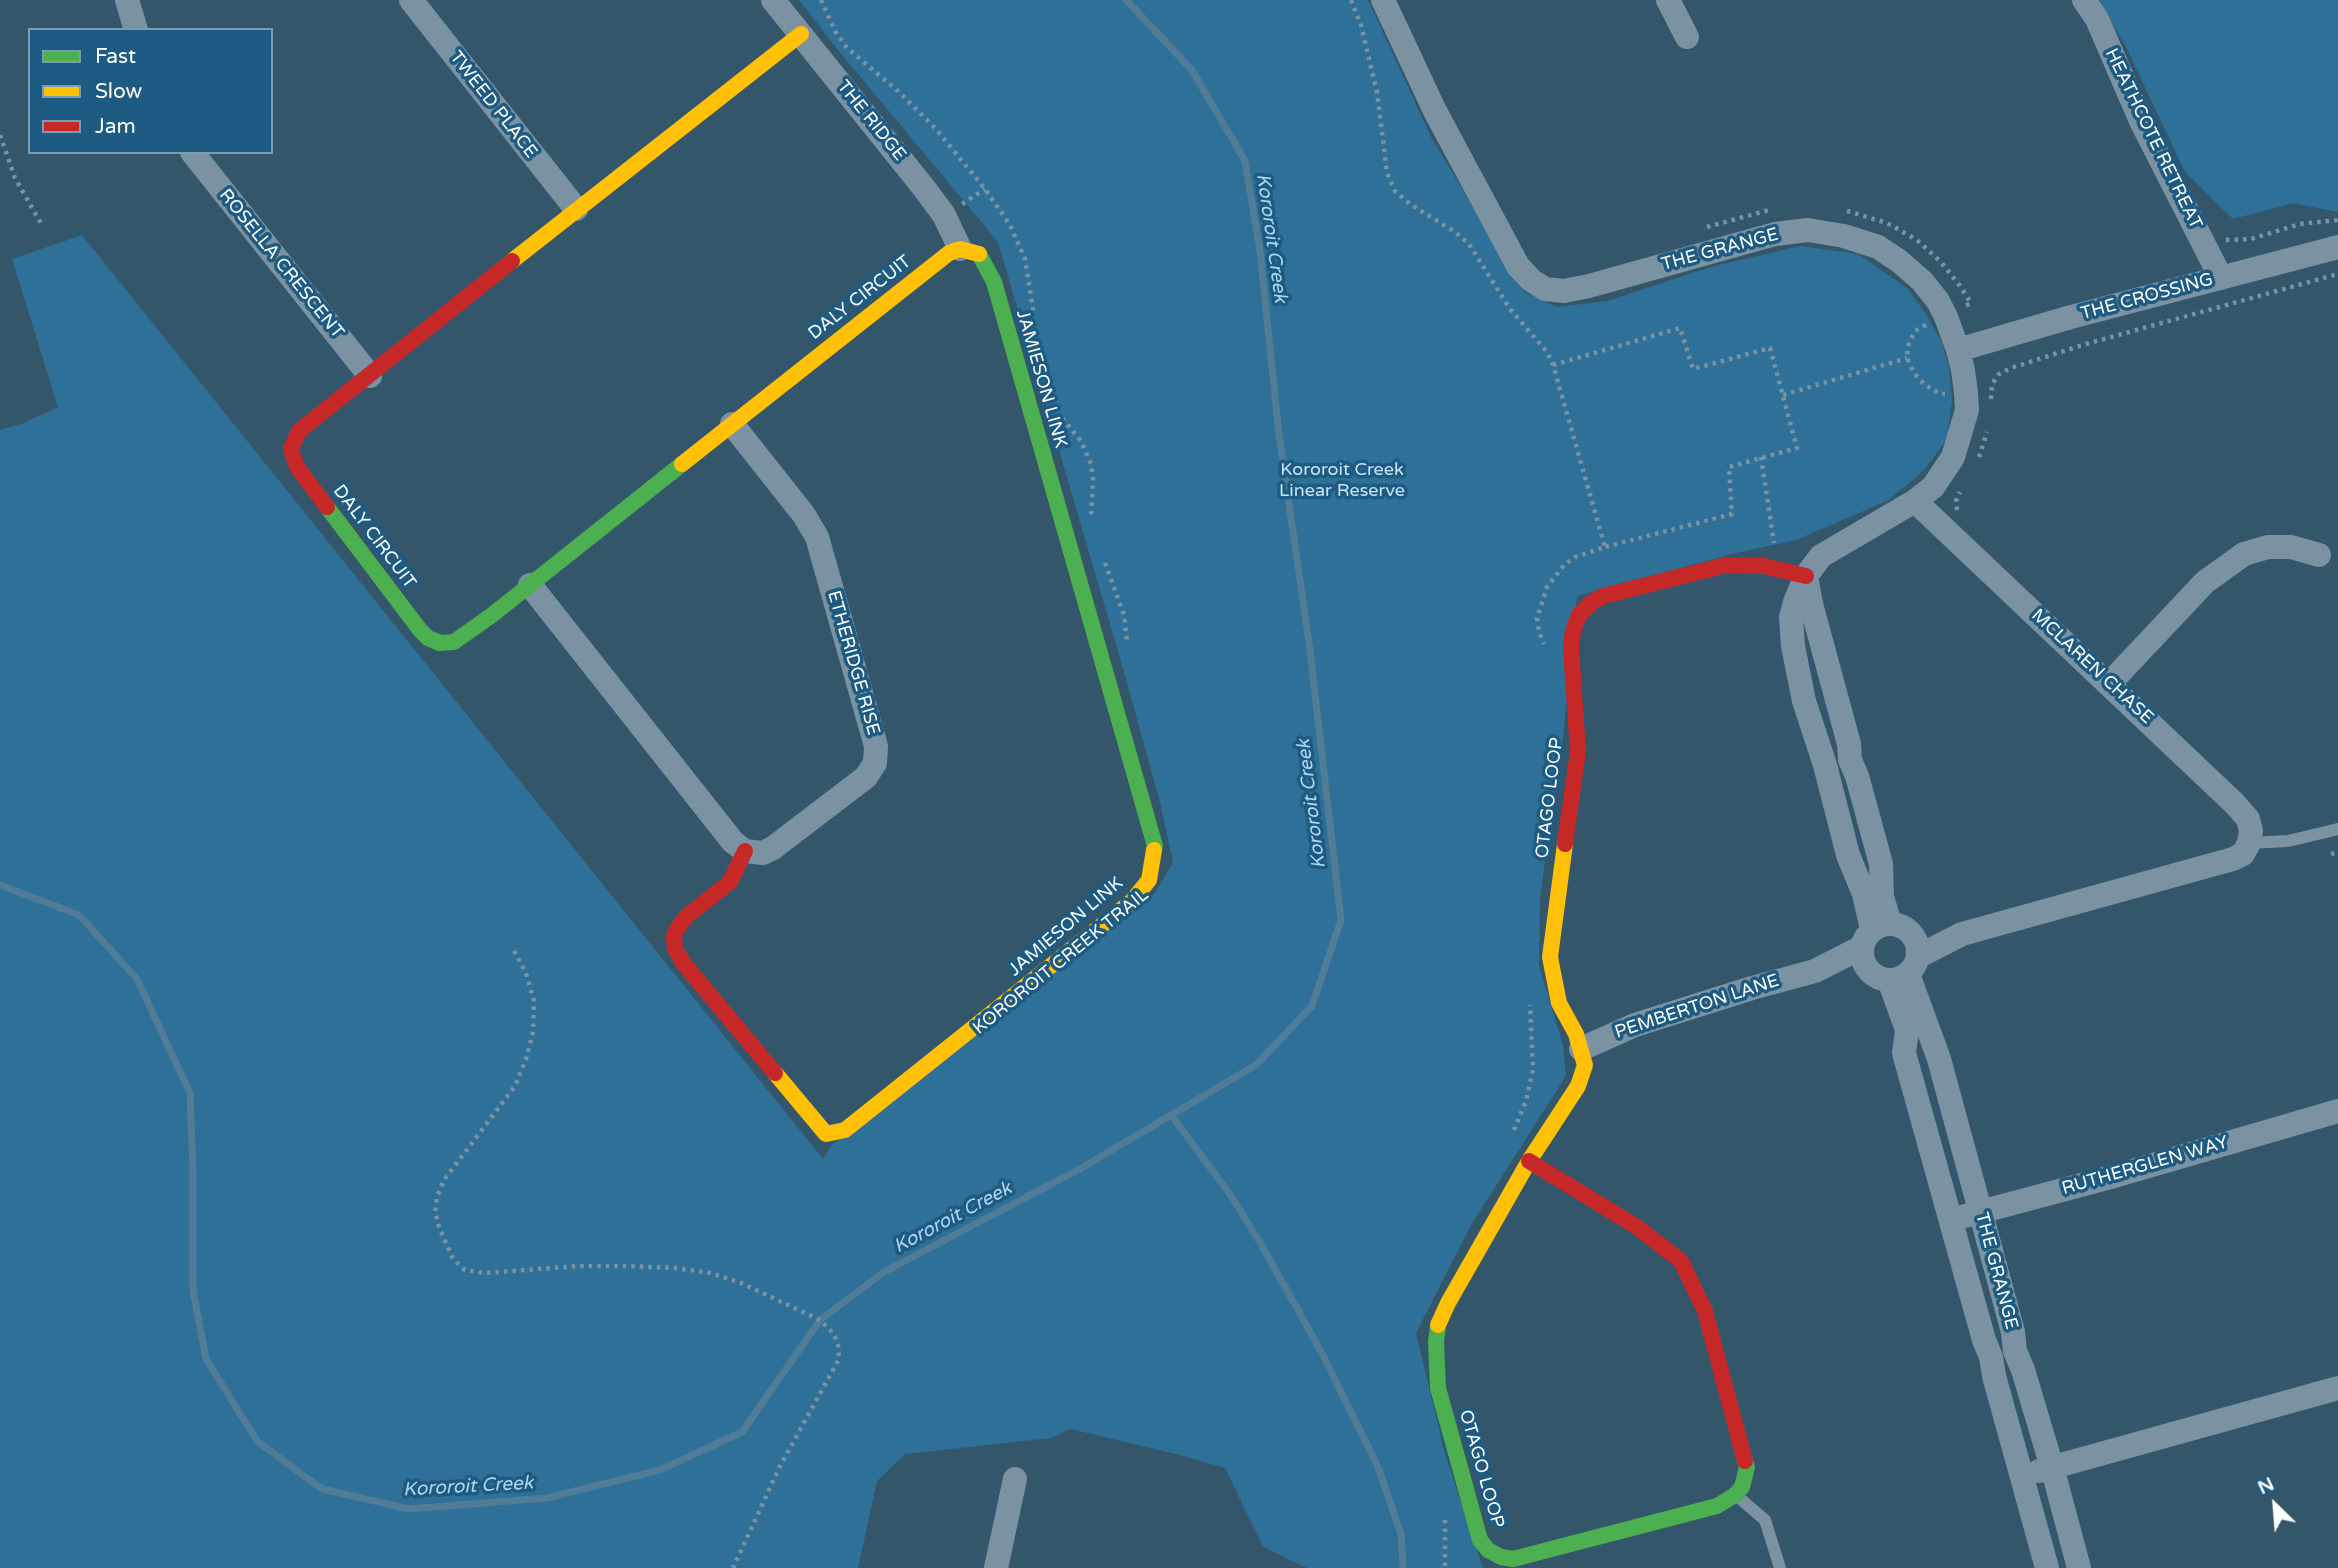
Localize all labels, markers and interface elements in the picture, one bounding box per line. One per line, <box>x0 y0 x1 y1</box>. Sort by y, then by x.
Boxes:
legend <box>28 28 273 154</box>
text: Fast <box>95 44 136 69</box>
street label: HEATHCOTE RETREAT <box>2100 45 2206 233</box>
street label: TWEED PLACE <box>445 47 541 163</box>
street label: THE RIDGE <box>832 76 910 166</box>
text: Slow <box>95 79 142 104</box>
text: Jam <box>95 114 136 139</box>
water label: Kororoit Creek <box>1251 172 1291 304</box>
street label: ROSELLA CRESCENT <box>214 185 348 343</box>
street label: THE GRANGE <box>1659 224 1781 276</box>
street label: DALY CIRCUIT <box>804 251 916 345</box>
street label: THE CROSSING <box>2079 269 2215 325</box>
street label: JAMIESON LINK <box>1011 307 1071 451</box>
park label: Kororoit Creek Linear Reserve <box>1279 459 1405 502</box>
street label: DALY CIRCUIT <box>328 481 420 593</box>
street label: ETHERIDGE RISE <box>822 588 884 738</box>
street label: MCLAREN CHASE <box>2027 605 2157 729</box>
street label: OTAGO LOOP <box>1532 736 1568 860</box>
water label: Kororoit Creek <box>1293 738 1331 870</box>
street label: JAMIESON LINK <box>1004 873 1128 981</box>
street label: KOROROIT CREEK TRAIL <box>969 885 1153 1039</box>
street label: PEMBERTON LANE <box>1612 970 1782 1044</box>
street label: RUTHERGLEN WAY <box>2059 1132 2231 1200</box>
water label: Kororoit Creek <box>890 1177 1016 1259</box>
street label: THE GRANGE <box>1970 1210 2022 1332</box>
street label: OTAGO LOOP <box>1454 1408 1508 1530</box>
north arrow <box>2240 1470 2310 1540</box>
water label: Kororoit Creek <box>402 1472 534 1502</box>
text: N <box>2255 1473 2278 1499</box>

